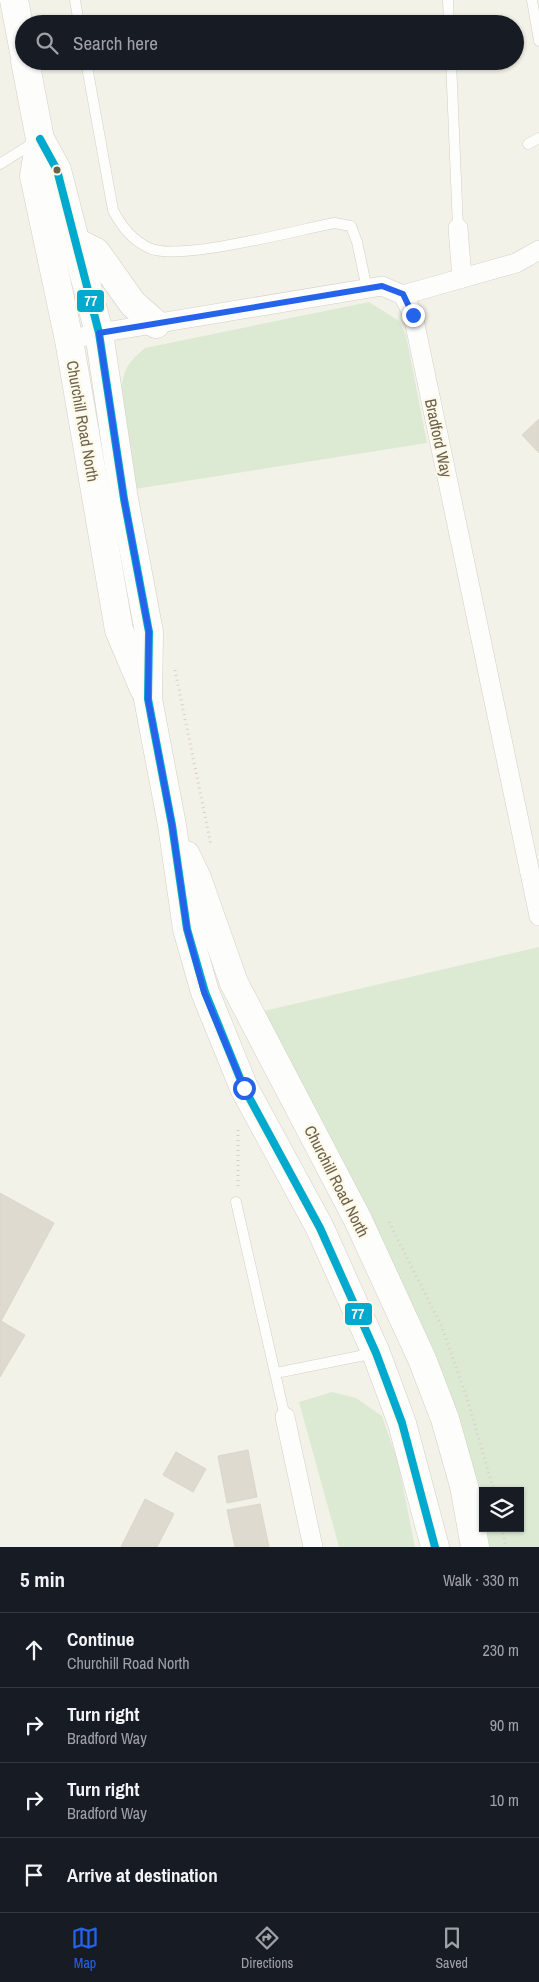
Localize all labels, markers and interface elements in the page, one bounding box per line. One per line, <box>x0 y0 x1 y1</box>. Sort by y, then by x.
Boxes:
search box <box>15 15 524 70</box>
icon: search <box>33 29 61 57</box>
text: Search here <box>73 30 158 56</box>
unlabelled marker <box>52 165 62 175</box>
line badge: 77 <box>76 289 105 313</box>
text: 77 <box>85 292 98 310</box>
route end <box>402 304 425 327</box>
street label: Churchill Road North <box>62 359 104 483</box>
street label: Bradford Way <box>420 397 458 480</box>
route start <box>233 1077 256 1100</box>
street label: Churchill Road North <box>299 1121 375 1241</box>
line badge: 77 <box>344 1302 373 1326</box>
text: 77 <box>352 1305 365 1323</box>
map controls <box>479 1487 524 1532</box>
button: layers <box>479 1487 524 1532</box>
text: 5 min <box>20 1565 65 1594</box>
text: Walk · 330 m <box>443 1569 519 1591</box>
text: Continue <box>67 1626 135 1652</box>
icon: ahead <box>20 1636 48 1664</box>
text: 230 m <box>483 1639 519 1661</box>
text: Churchill Road North <box>67 1652 190 1674</box>
text: Turn right <box>67 1701 139 1727</box>
icon: right <box>20 1711 48 1739</box>
text: 90 m <box>490 1714 519 1736</box>
text: Bradford Way <box>67 1727 147 1749</box>
text: Turn right <box>67 1776 139 1802</box>
icon: right <box>20 1786 48 1814</box>
text: 10 m <box>490 1789 519 1811</box>
text: Bradford Way <box>67 1802 147 1824</box>
icon: arrive <box>20 1861 48 1889</box>
text: Arrive at destination <box>67 1862 218 1888</box>
tab: Map <box>71 1924 99 1972</box>
tab: Directions <box>241 1924 293 1972</box>
tab: Saved <box>435 1924 468 1972</box>

